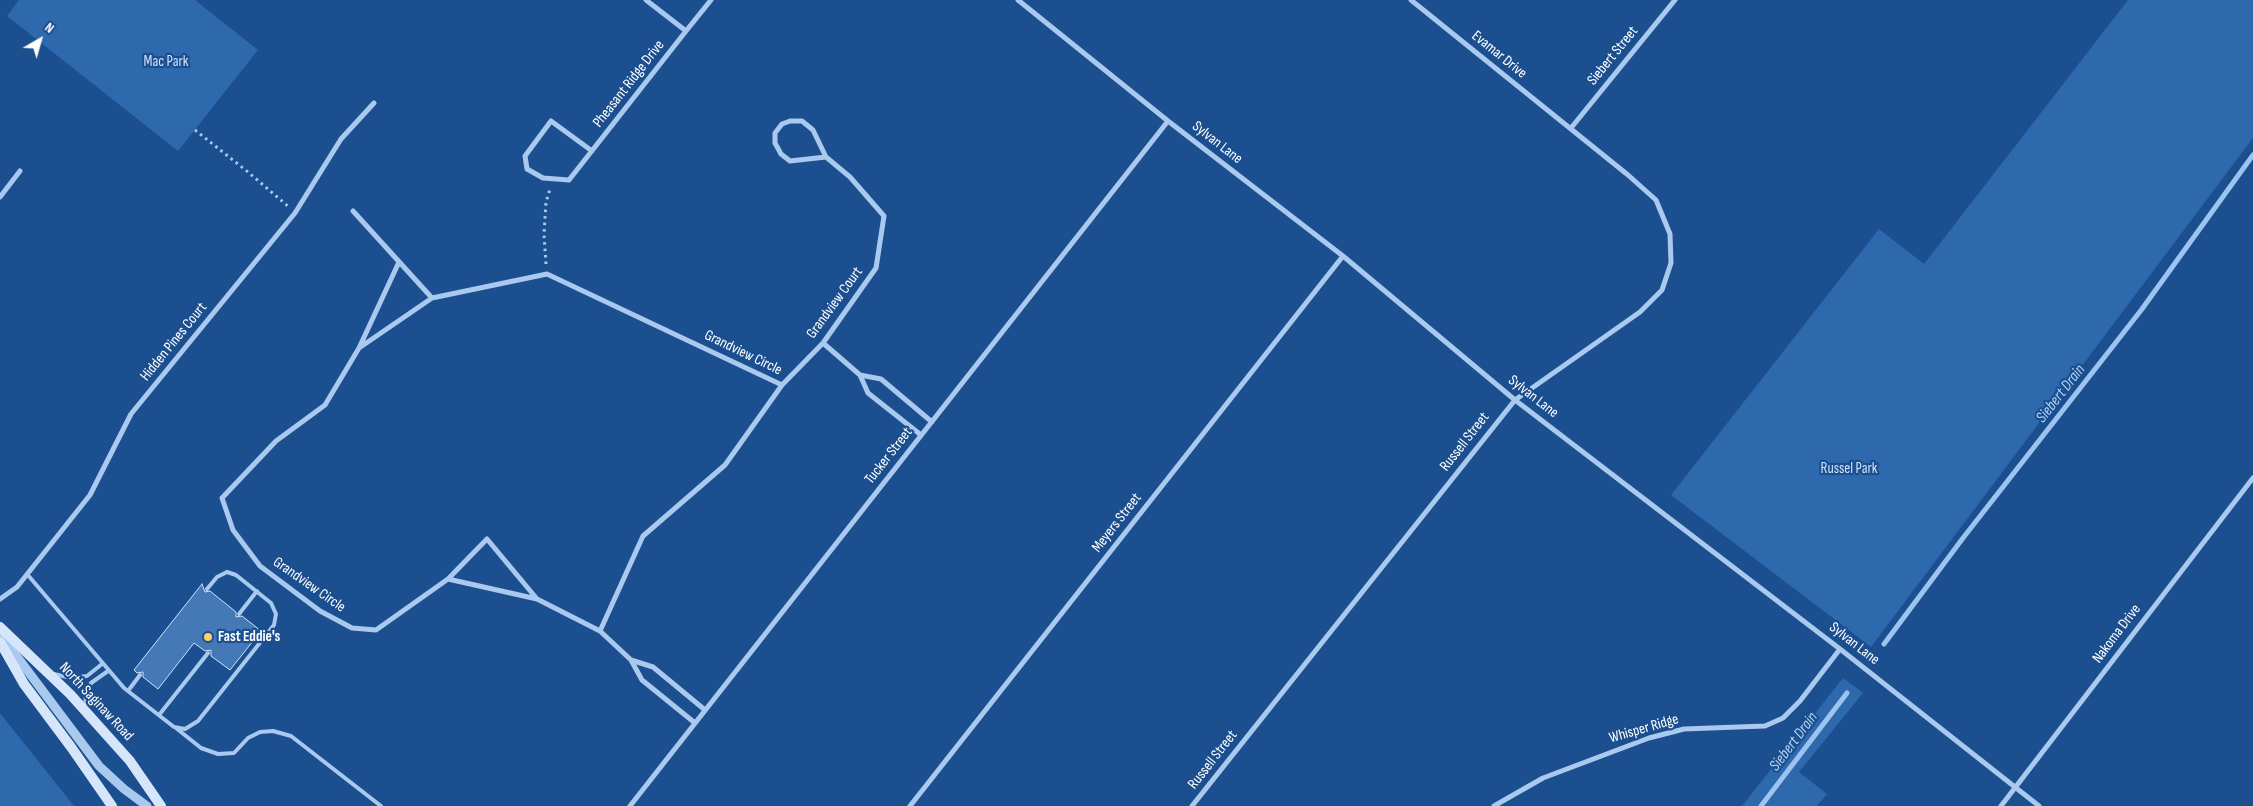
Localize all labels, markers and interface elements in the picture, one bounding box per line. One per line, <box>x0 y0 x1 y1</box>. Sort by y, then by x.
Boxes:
north arrow <box>15 15 65 65</box>
text: N <box>41 19 58 37</box>
street label: Siebert Street <box>1584 23 1642 89</box>
street label: Evamar Drive <box>1468 27 1530 83</box>
street label: Pheasant Ridge Drive <box>589 37 669 131</box>
park label: Mac Park <box>143 53 189 71</box>
street label: Sylvan Lane <box>1188 118 1246 168</box>
street label: Grandview Court <box>803 264 867 342</box>
street label: Hidden Pines Court <box>137 299 211 385</box>
street label: Grandview Circle <box>701 326 785 380</box>
water label: Siebert Drain <box>2032 361 2090 427</box>
street label: Sylvan Lane <box>1504 372 1562 422</box>
street label: Russell Street <box>1437 409 1493 475</box>
street label: Tucker Street <box>861 424 917 488</box>
park label: Russel Park <box>1821 460 1877 478</box>
street label: Meyers Street <box>1088 490 1146 556</box>
street label: Grandview Circle <box>269 553 349 617</box>
street label: Nakoma Drive <box>2089 601 2145 667</box>
street label: Sylvan Lane <box>1825 619 1883 669</box>
place label: Fast Eddie's <box>218 628 280 646</box>
marker: Fast Eddie's <box>202 631 214 643</box>
street label: North Saginaw Road <box>55 659 137 745</box>
water label: Siebert Drain <box>1766 709 1822 775</box>
street label: Whisper Ridge <box>1607 711 1681 747</box>
street label: Russell Street <box>1185 727 1241 793</box>

